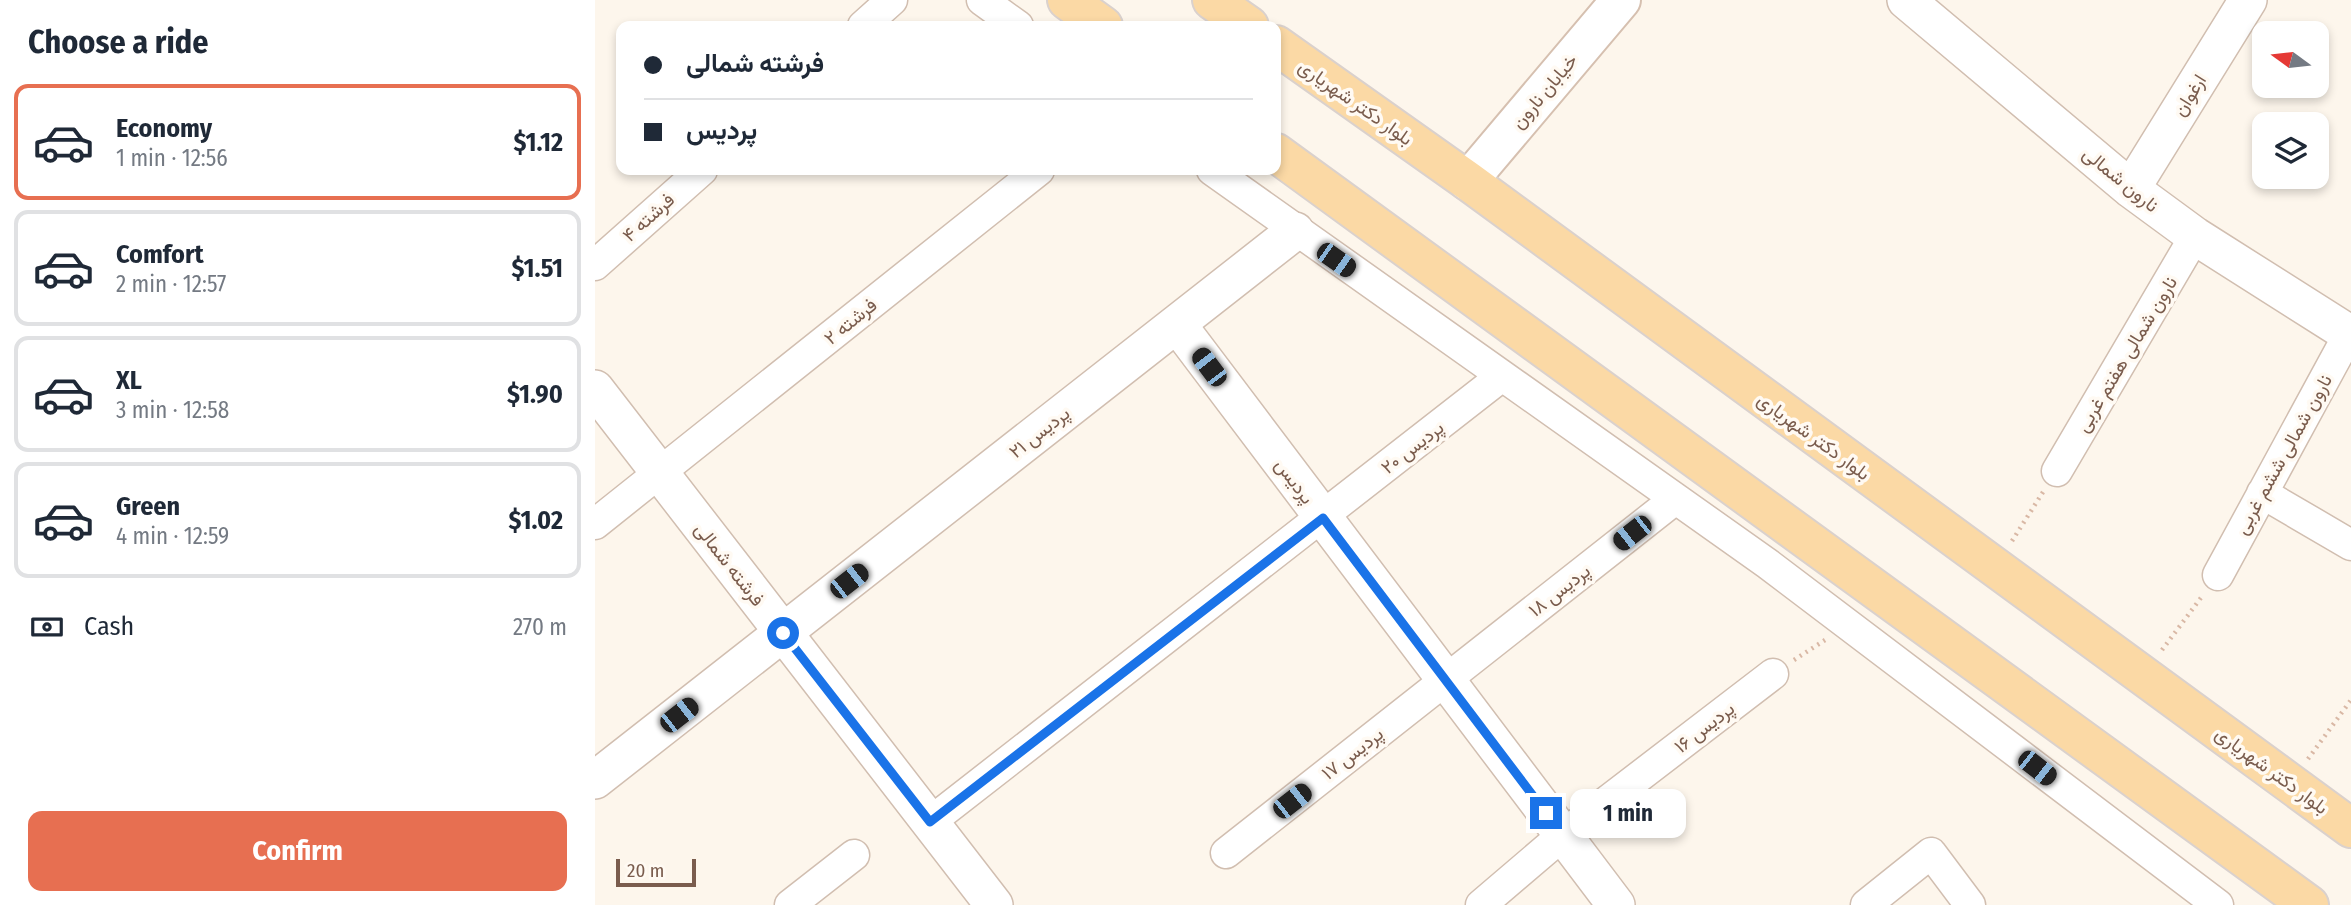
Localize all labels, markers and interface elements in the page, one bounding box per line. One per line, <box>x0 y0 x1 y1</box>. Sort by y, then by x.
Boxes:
north arrow <box>2252 21 2329 98</box>
map controls <box>2252 21 2329 189</box>
text: Choose a ride <box>28 23 209 61</box>
text: فرشته شمالی <box>686 48 824 79</box>
street label: خیابان نارون <box>1507 49 1582 133</box>
street label: بلوار دکتر شهریاری <box>1294 55 1417 150</box>
street label: ارغوان <box>2168 70 2211 120</box>
icon: car <box>32 111 95 174</box>
button: layers <box>2252 112 2329 189</box>
text: Economy <box>116 113 212 144</box>
text: پردیس <box>686 115 757 146</box>
text: $1.12 <box>514 127 563 158</box>
street label: نارون شمالی <box>2078 142 2163 217</box>
text: 1 min · 12:56 <box>116 144 228 172</box>
street label: فرشته ۴ <box>618 188 679 247</box>
icon: car <box>32 237 95 300</box>
text: Comfort <box>116 239 204 270</box>
car <box>1313 239 1360 281</box>
text: $1.51 <box>511 253 563 284</box>
text: 2 min · 12:57 <box>116 270 226 298</box>
street label: نارون شمالی هفتم غربی <box>2071 272 2183 437</box>
street label: فرشته ۲ <box>819 293 881 350</box>
car <box>1188 344 1231 390</box>
icon: car <box>32 363 95 426</box>
text: XL <box>116 365 142 396</box>
street label: نارون شمالی ششم غربی <box>2230 370 2338 539</box>
text: $1.90 <box>507 379 563 410</box>
street label: بلوار دکتر شهریاری <box>1753 388 1875 485</box>
text: 3 min · 12:58 <box>116 396 229 424</box>
street label: پردیس ۲۱ <box>1004 402 1076 465</box>
street label: ۲۰ پردیس <box>1376 416 1450 481</box>
street label: پردیس <box>1268 454 1319 510</box>
icon: car <box>32 489 95 552</box>
text: Green <box>116 491 180 522</box>
text: $1.02 <box>508 505 563 536</box>
car <box>1609 512 1656 554</box>
street label: فرشته شمالی <box>690 518 769 611</box>
text: 4 min · 12:59 <box>116 522 229 550</box>
street label: ۱۸ پردیس <box>1524 559 1596 623</box>
car <box>826 560 873 602</box>
icon: cash <box>28 608 66 646</box>
text: Cash <box>84 611 134 642</box>
text: 270 m <box>513 613 567 641</box>
route start <box>767 617 799 649</box>
car <box>656 694 703 736</box>
street label: ۱۶ پردیس <box>1670 697 1740 760</box>
street label: پردیس ۱۷ <box>1317 722 1389 786</box>
street label: بلوار دکتر شهریاری <box>2211 722 2333 819</box>
car <box>2014 747 2061 789</box>
car <box>1269 780 1316 822</box>
callout: 1 min <box>1571 788 1686 838</box>
route end <box>1530 797 1562 829</box>
text: 1 min <box>1603 799 1653 827</box>
button: Confirm <box>28 811 567 891</box>
scale bar <box>616 856 697 888</box>
text: 20 m <box>627 859 664 882</box>

